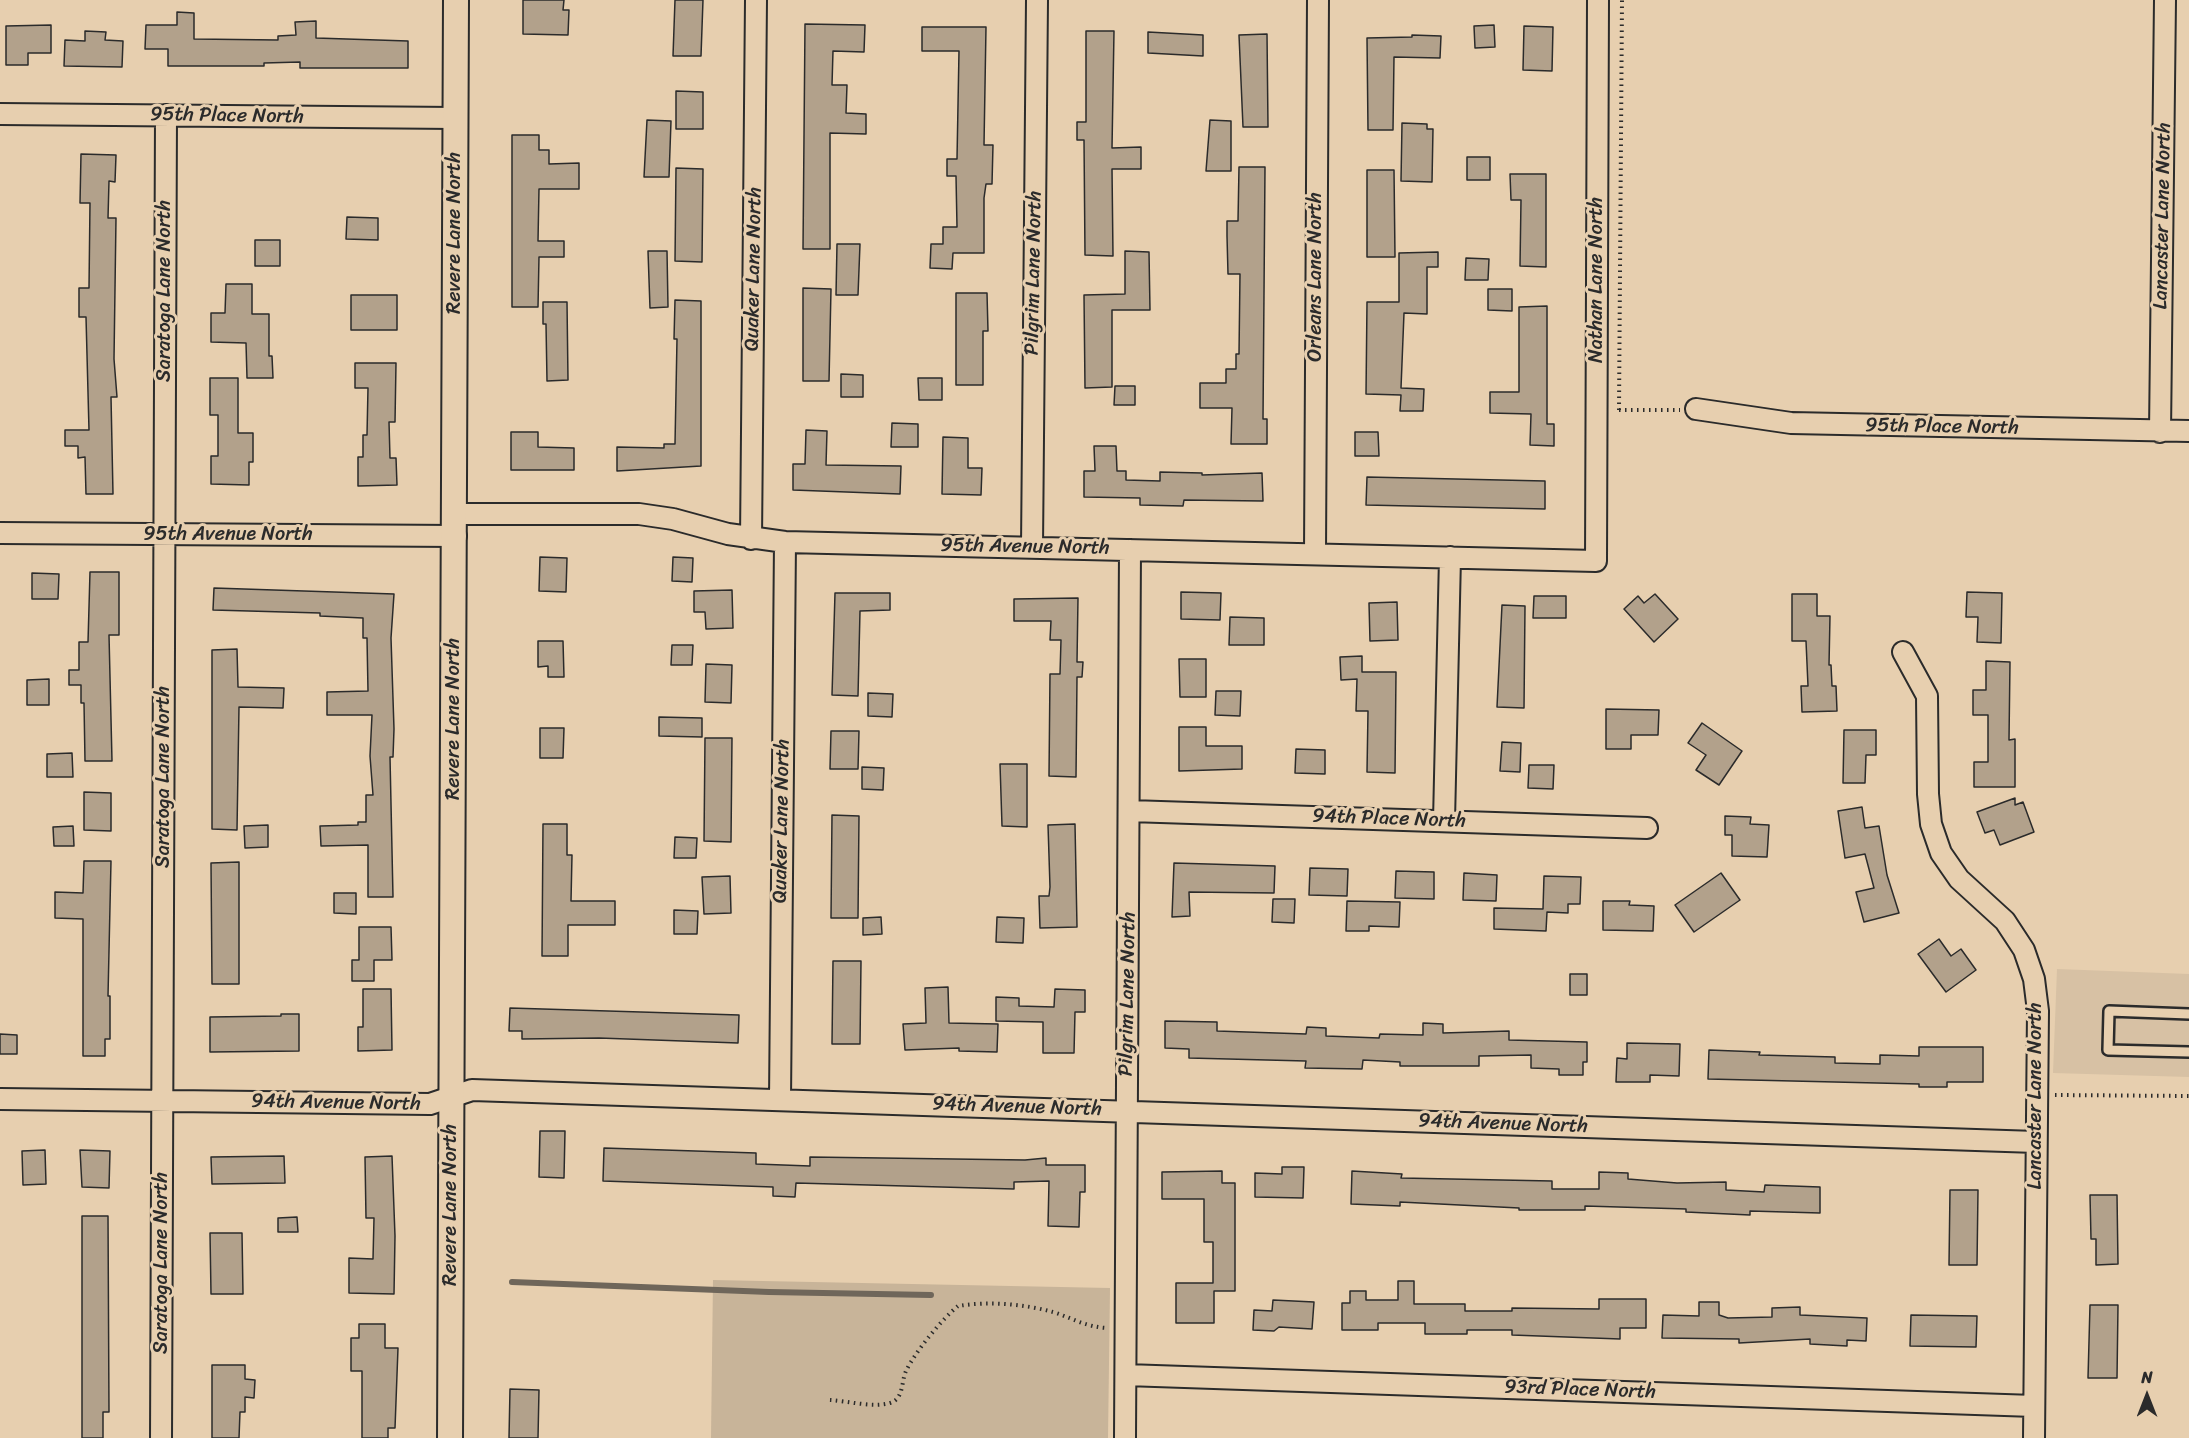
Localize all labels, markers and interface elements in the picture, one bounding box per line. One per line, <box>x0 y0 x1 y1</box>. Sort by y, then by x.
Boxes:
street label: 95th Place North <box>150 103 304 129</box>
street label: Lancaster Lane North <box>2149 122 2177 310</box>
street label: Revere Lane North <box>443 152 467 314</box>
street label: Quaker Lane North <box>741 187 767 351</box>
street label: Pilgrim Lane North <box>1021 190 1047 356</box>
street label: Orleans Lane North <box>1304 192 1328 362</box>
street label: Nathan Lane North <box>1585 197 1609 363</box>
street label: Saratoga Lane North <box>153 200 177 382</box>
street label: 95th Place North <box>1865 414 2019 440</box>
street label: 95th Avenue North <box>143 523 313 547</box>
street label: 95th Avenue North <box>940 534 1110 560</box>
street label: Revere Lane North <box>442 638 466 800</box>
street label: Saratoga Lane North <box>152 686 176 868</box>
street label: Quaker Lane North <box>769 739 795 903</box>
street label: 94th Place North <box>1312 804 1466 834</box>
street label: Pilgrim Lane North <box>1115 911 1141 1077</box>
street label: Lancaster Lane North <box>2024 1002 2048 1190</box>
street label: 94th Avenue North <box>251 1090 421 1116</box>
street label: 94th Avenue North <box>932 1092 1102 1122</box>
street label: 94th Avenue North <box>1418 1109 1588 1139</box>
street label: Revere Lane North <box>439 1124 463 1286</box>
street label: Saratoga Lane North <box>150 1172 174 1354</box>
text: N <box>2141 1363 2153 1392</box>
north arrow <box>2117 1366 2177 1426</box>
street label: 93rd Place North <box>1504 1375 1656 1405</box>

